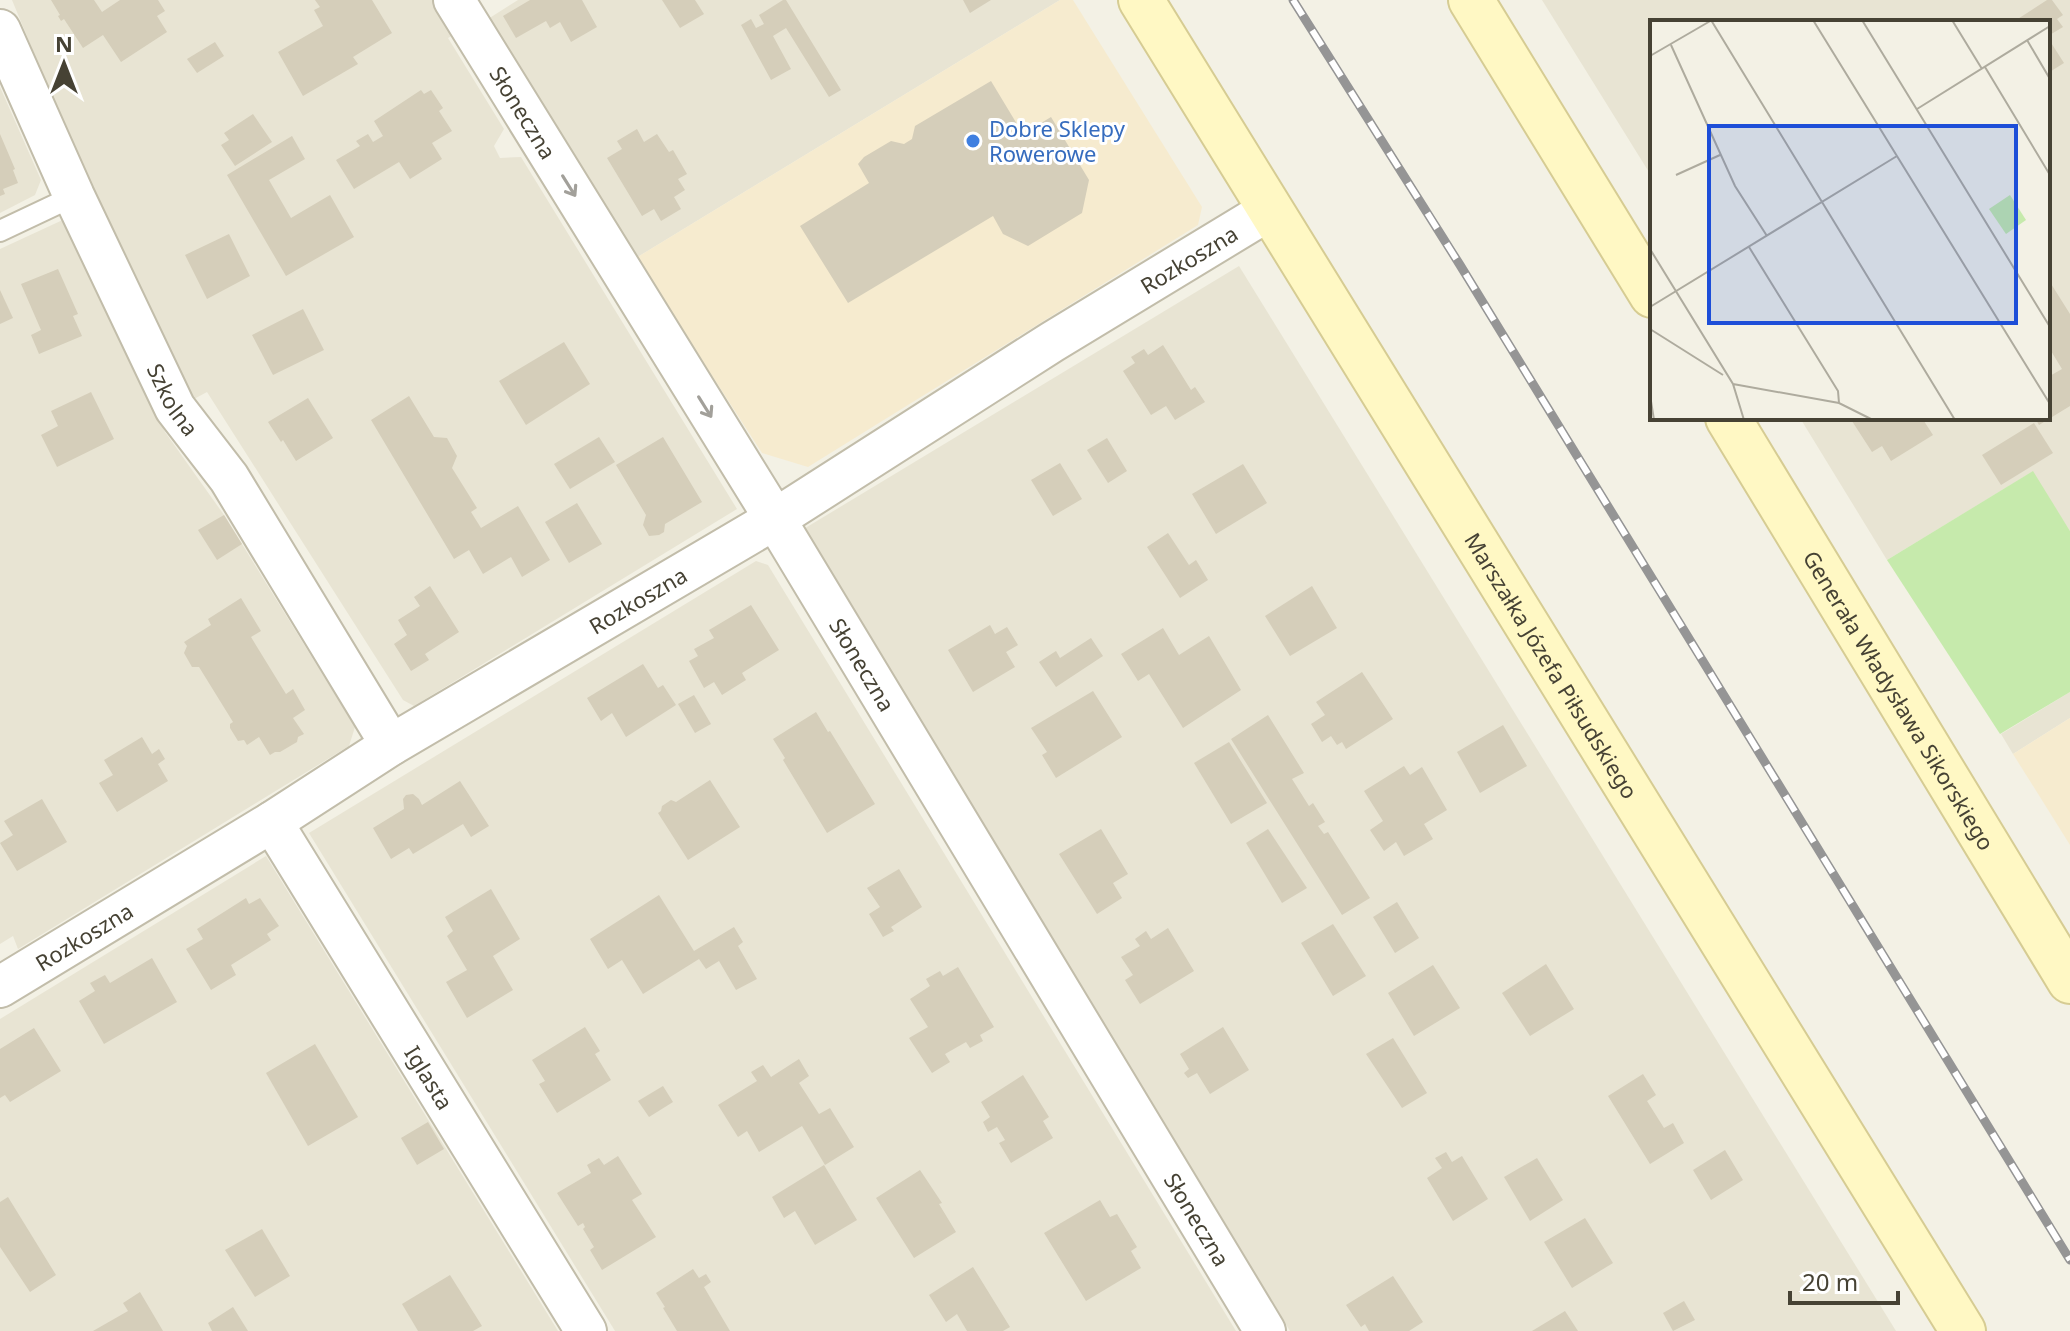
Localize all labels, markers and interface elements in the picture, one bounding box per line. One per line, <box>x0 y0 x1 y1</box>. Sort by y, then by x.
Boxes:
inset map <box>1650 20 2050 420</box>
north arrow <box>24 24 104 104</box>
text: N <box>55 28 73 58</box>
street label: Słoneczna <box>483 60 564 164</box>
place label: Dobre Sklepy Rowerowe <box>989 113 1126 168</box>
marker: Dobre Sklepy Rowerowe <box>964 132 982 150</box>
one-way arrow <box>560 174 577 196</box>
street label: Rozkoszna <box>1134 218 1243 300</box>
street label: Szkolna <box>141 358 206 442</box>
one-way arrow <box>697 395 713 418</box>
street label: Marszałka Józefa Piłsudskiego <box>1458 527 1645 804</box>
street label: Generała Władysława Sikorskiego <box>1797 545 2002 856</box>
street label: Rozkoszna <box>583 559 692 640</box>
street label: Słoneczna <box>823 612 902 717</box>
street label: Rozkoszna <box>29 895 138 977</box>
street label: Iglasta <box>398 1040 461 1115</box>
street label: Słoneczna <box>1158 1167 1237 1271</box>
scale bar <box>1790 1255 1898 1305</box>
text: 20 m <box>1802 1265 1858 1298</box>

